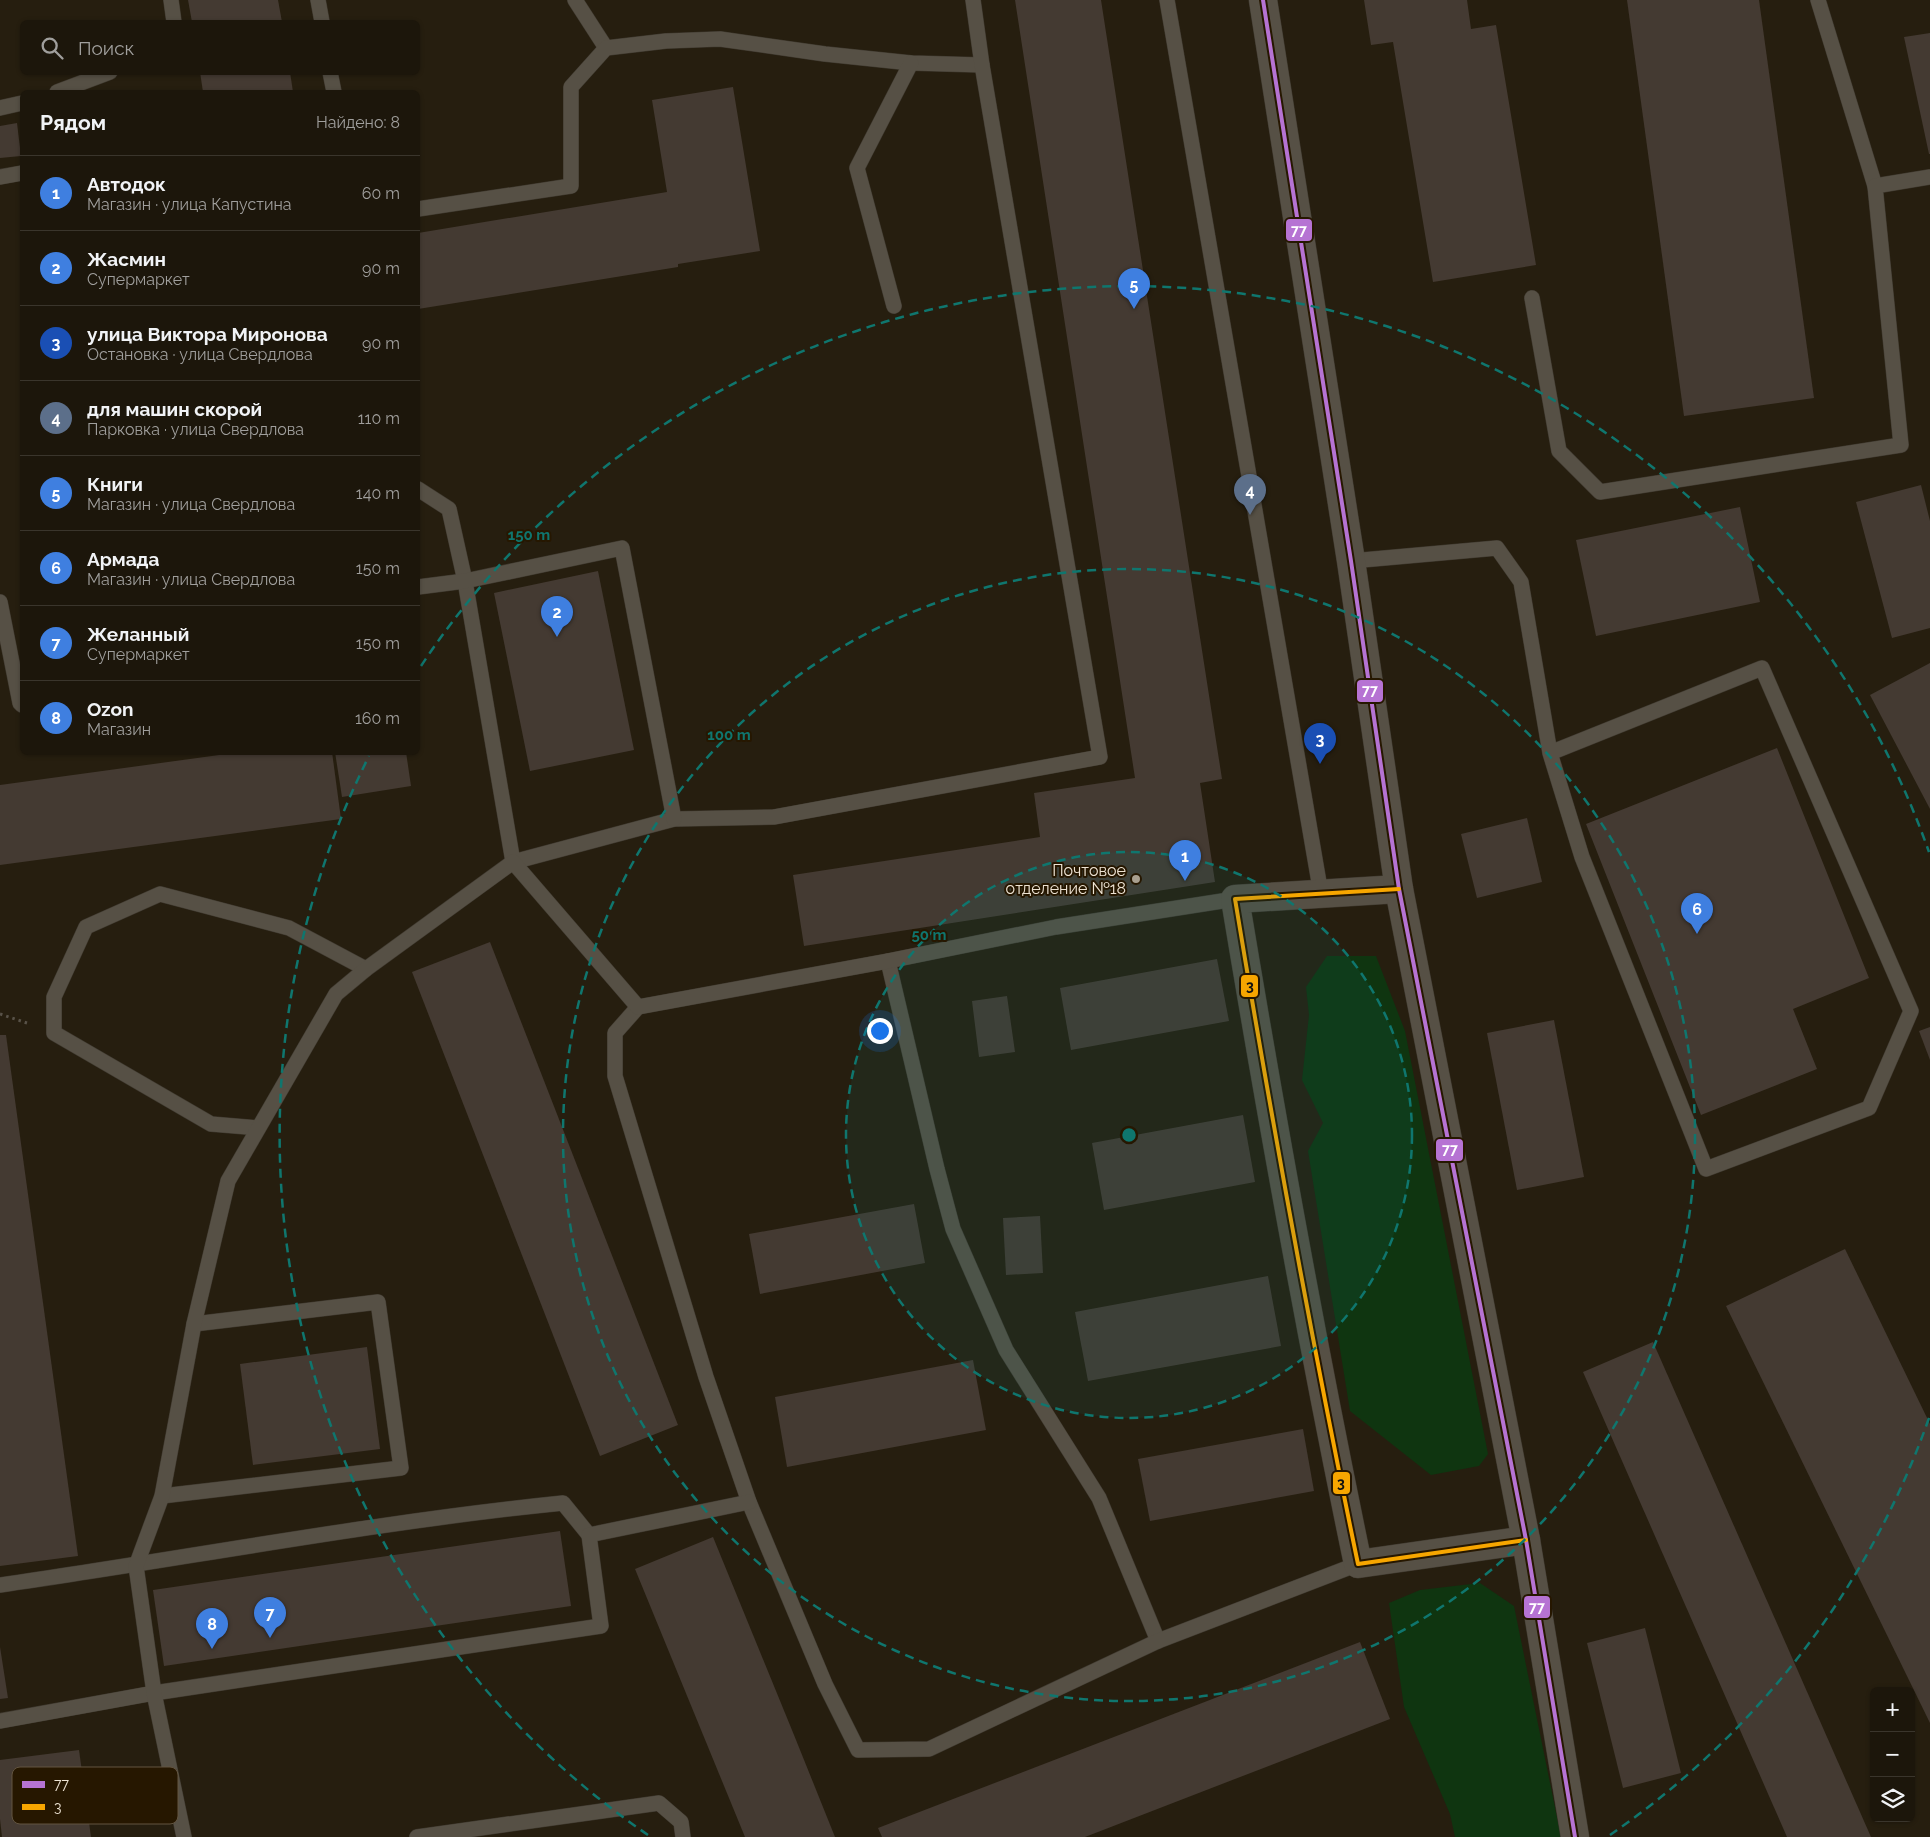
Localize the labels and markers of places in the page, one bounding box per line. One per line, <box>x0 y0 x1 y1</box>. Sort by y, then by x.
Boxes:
pin: 5 <box>1118 268 1150 309</box>
pin: 4 <box>1234 474 1266 515</box>
pin: 2 <box>541 596 573 637</box>
pin: 3 <box>1304 723 1336 764</box>
pin: 1 <box>1169 840 1201 881</box>
place label: Почтовое отделение №18 <box>1006 861 1126 898</box>
marker: Почтовое отделение №18 <box>1130 873 1142 885</box>
pin: 6 <box>1681 893 1713 934</box>
centre of rings <box>1120 1126 1138 1144</box>
pin: 7 <box>254 1597 286 1638</box>
pin: 8 <box>196 1608 228 1649</box>

